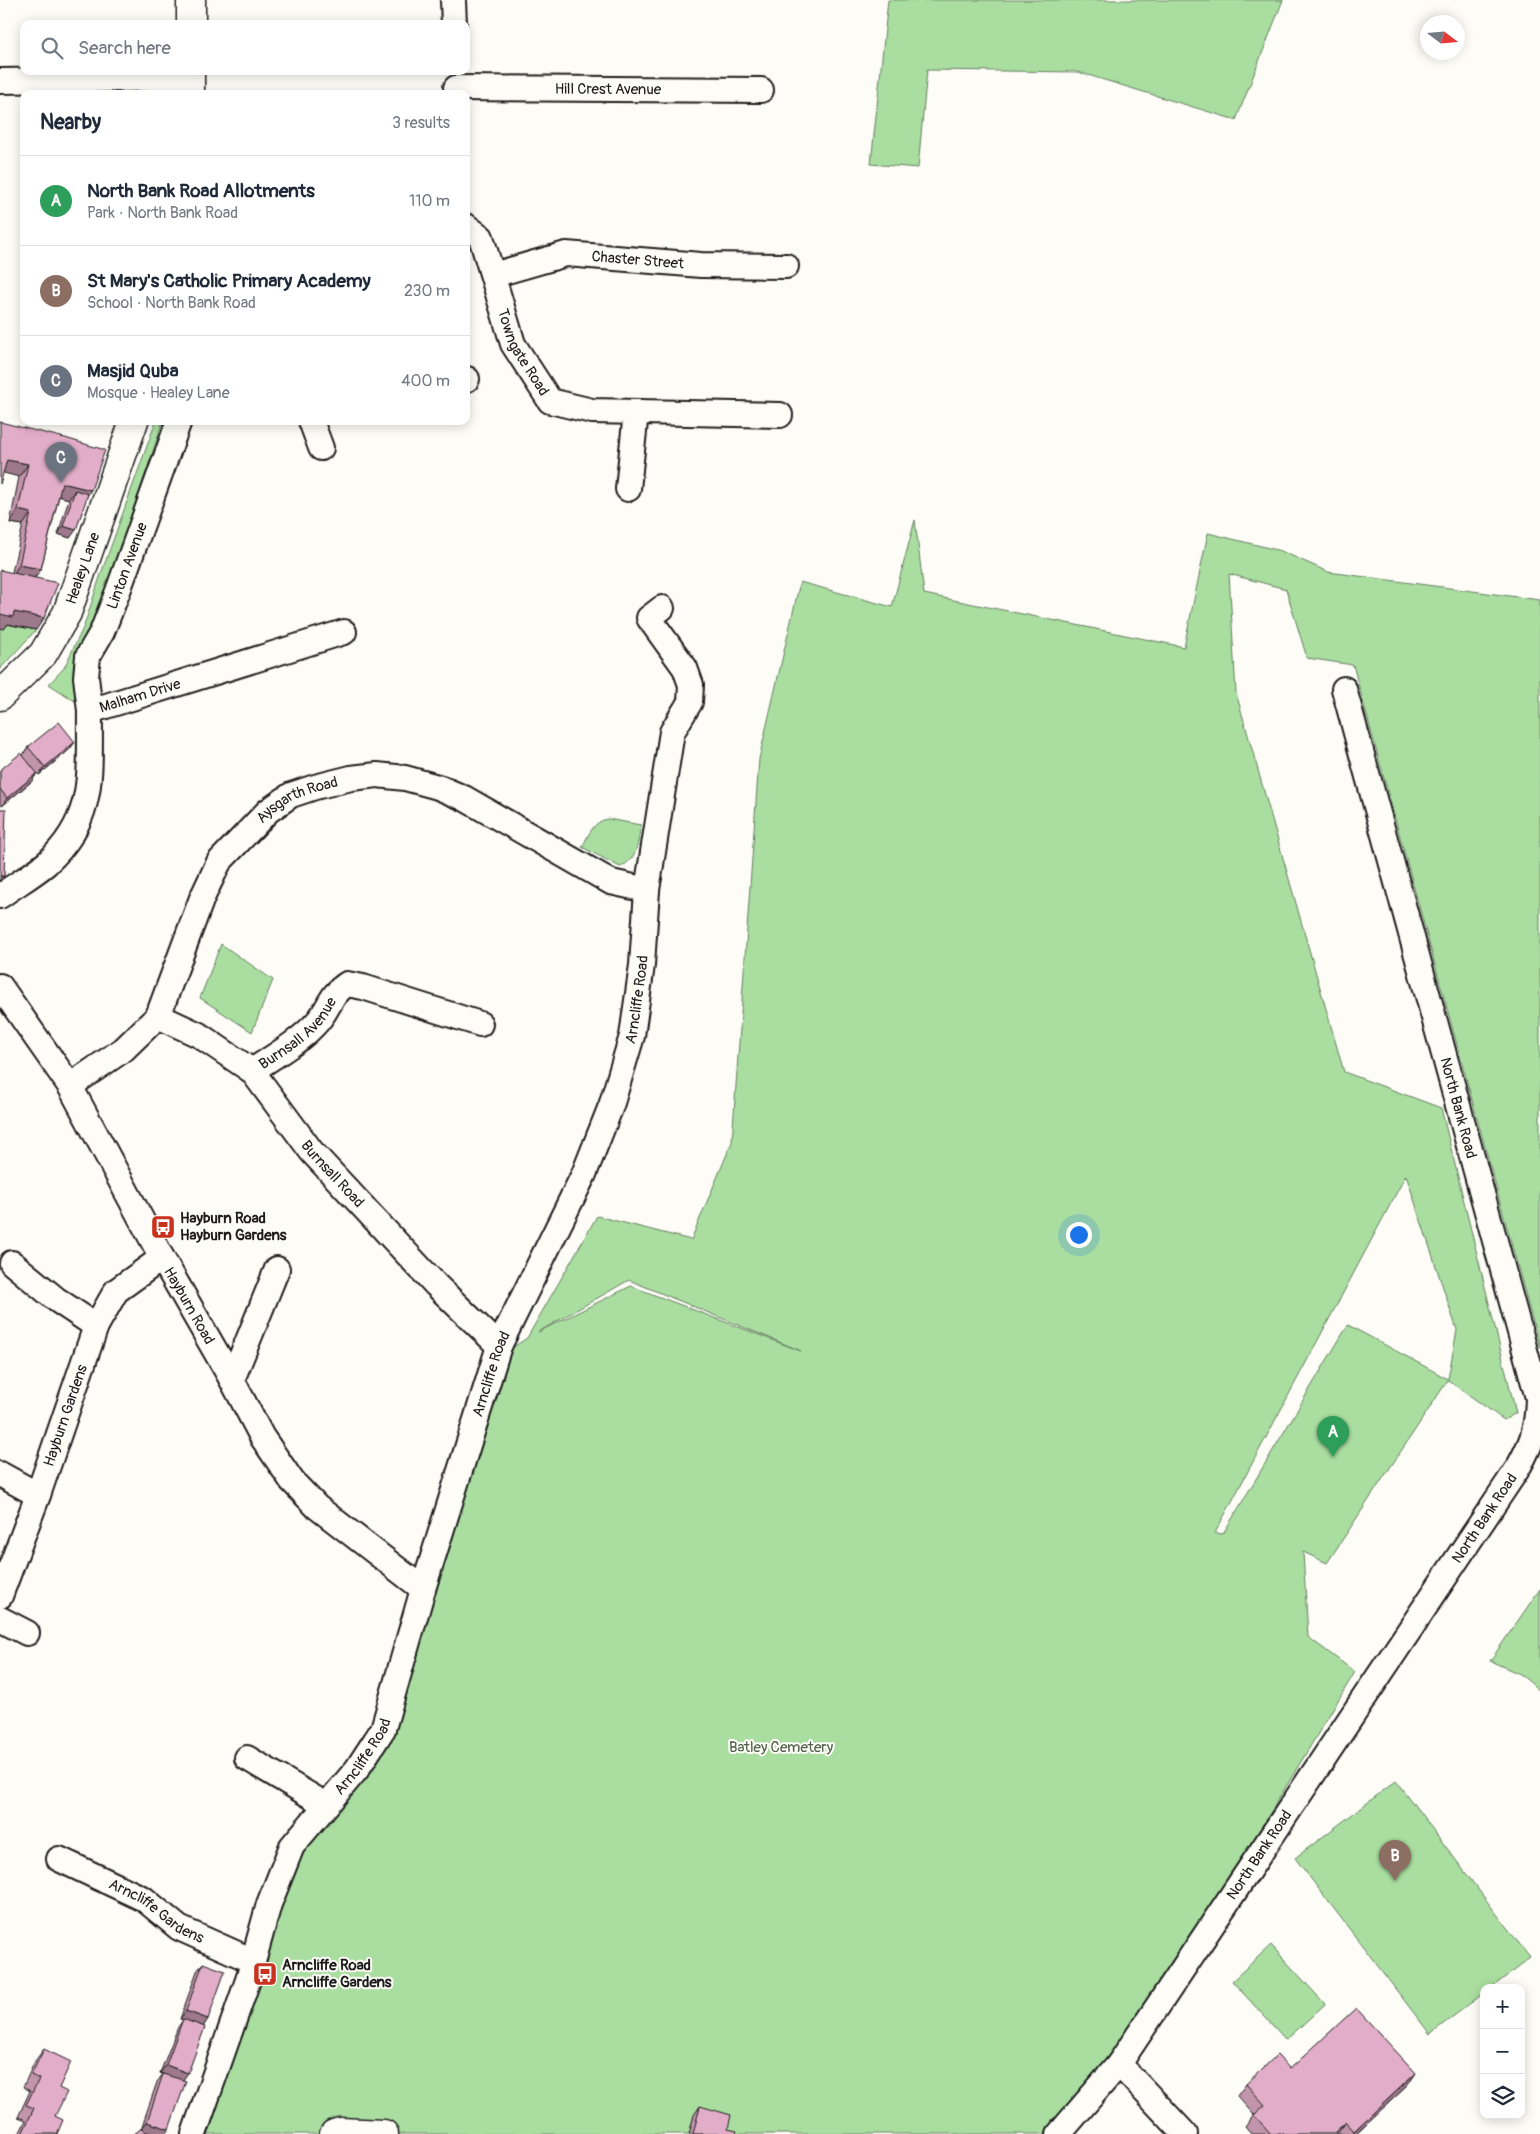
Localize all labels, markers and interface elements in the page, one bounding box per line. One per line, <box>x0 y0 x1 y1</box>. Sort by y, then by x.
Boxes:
north arrow <box>1420 15 1465 60</box>
search box <box>20 20 470 75</box>
icon: search <box>38 34 66 62</box>
text: Search here <box>78 36 171 60</box>
street label: Hill Crest Avenue <box>555 79 662 99</box>
text: Nearby <box>40 109 101 136</box>
text: 3 results <box>392 113 450 133</box>
text: North Bank Road Allotments <box>87 179 315 203</box>
text: A <box>51 191 61 211</box>
text: 110 m <box>409 191 450 211</box>
text: Park · North Bank Road <box>87 203 238 223</box>
street label: Chaster Street <box>591 247 686 273</box>
text: St Mary's Catholic Primary Academy <box>87 269 371 293</box>
text: B <box>51 281 61 301</box>
text: 230 m <box>404 281 450 301</box>
text: School · North Bank Road <box>87 293 256 313</box>
street label: Towngate Road <box>493 306 554 399</box>
text: Masjid Quba <box>87 359 179 383</box>
text: C <box>51 371 61 391</box>
text: 400 m <box>401 371 450 391</box>
text: Mosque · Healey Lane <box>87 383 230 403</box>
pin: C <box>45 442 77 483</box>
street label: Linton Avenue <box>102 519 152 612</box>
street label: Healey Lane <box>61 529 104 607</box>
street label: Malham Drive <box>97 674 183 717</box>
street label: Aysgarth Road <box>252 772 340 827</box>
street label: Arncliffe Road <box>621 955 652 1046</box>
street label: Burnsall Avenue <box>255 993 341 1073</box>
street label: North Bank Road <box>1435 1055 1481 1161</box>
street label: Burnsall Road <box>297 1136 368 1211</box>
place label: Hayburn Road Hayburn Gardens <box>180 1209 287 1245</box>
bus stop icon: Hayburn Road Hayburn Gardens <box>150 1214 176 1240</box>
your location <box>1066 1222 1092 1248</box>
street label: Hayburn Road <box>160 1264 219 1348</box>
street label: Arncliffe Road <box>468 1328 514 1419</box>
street label: Hayburn Gardens <box>39 1362 92 1469</box>
pin: A <box>1317 1416 1349 1457</box>
street label: North Bank Road <box>1448 1470 1521 1567</box>
street label: Arncliffe Road <box>330 1716 395 1799</box>
park label: Batley Cemetery <box>729 1738 834 1757</box>
street label: North Bank Road <box>1222 1806 1296 1903</box>
pin: B <box>1379 1840 1411 1881</box>
street label: Arncliffe Gardens <box>106 1874 207 1948</box>
place label: Arncliffe Road Arncliffe Gardens <box>282 1956 392 1992</box>
bus stop icon: Arncliffe Road Arncliffe Gardens <box>252 1961 278 1987</box>
map controls <box>1480 1984 1525 2119</box>
button: + <box>1480 1984 1525 2029</box>
button: − <box>1480 2029 1525 2074</box>
button: layers <box>1480 2074 1525 2119</box>

